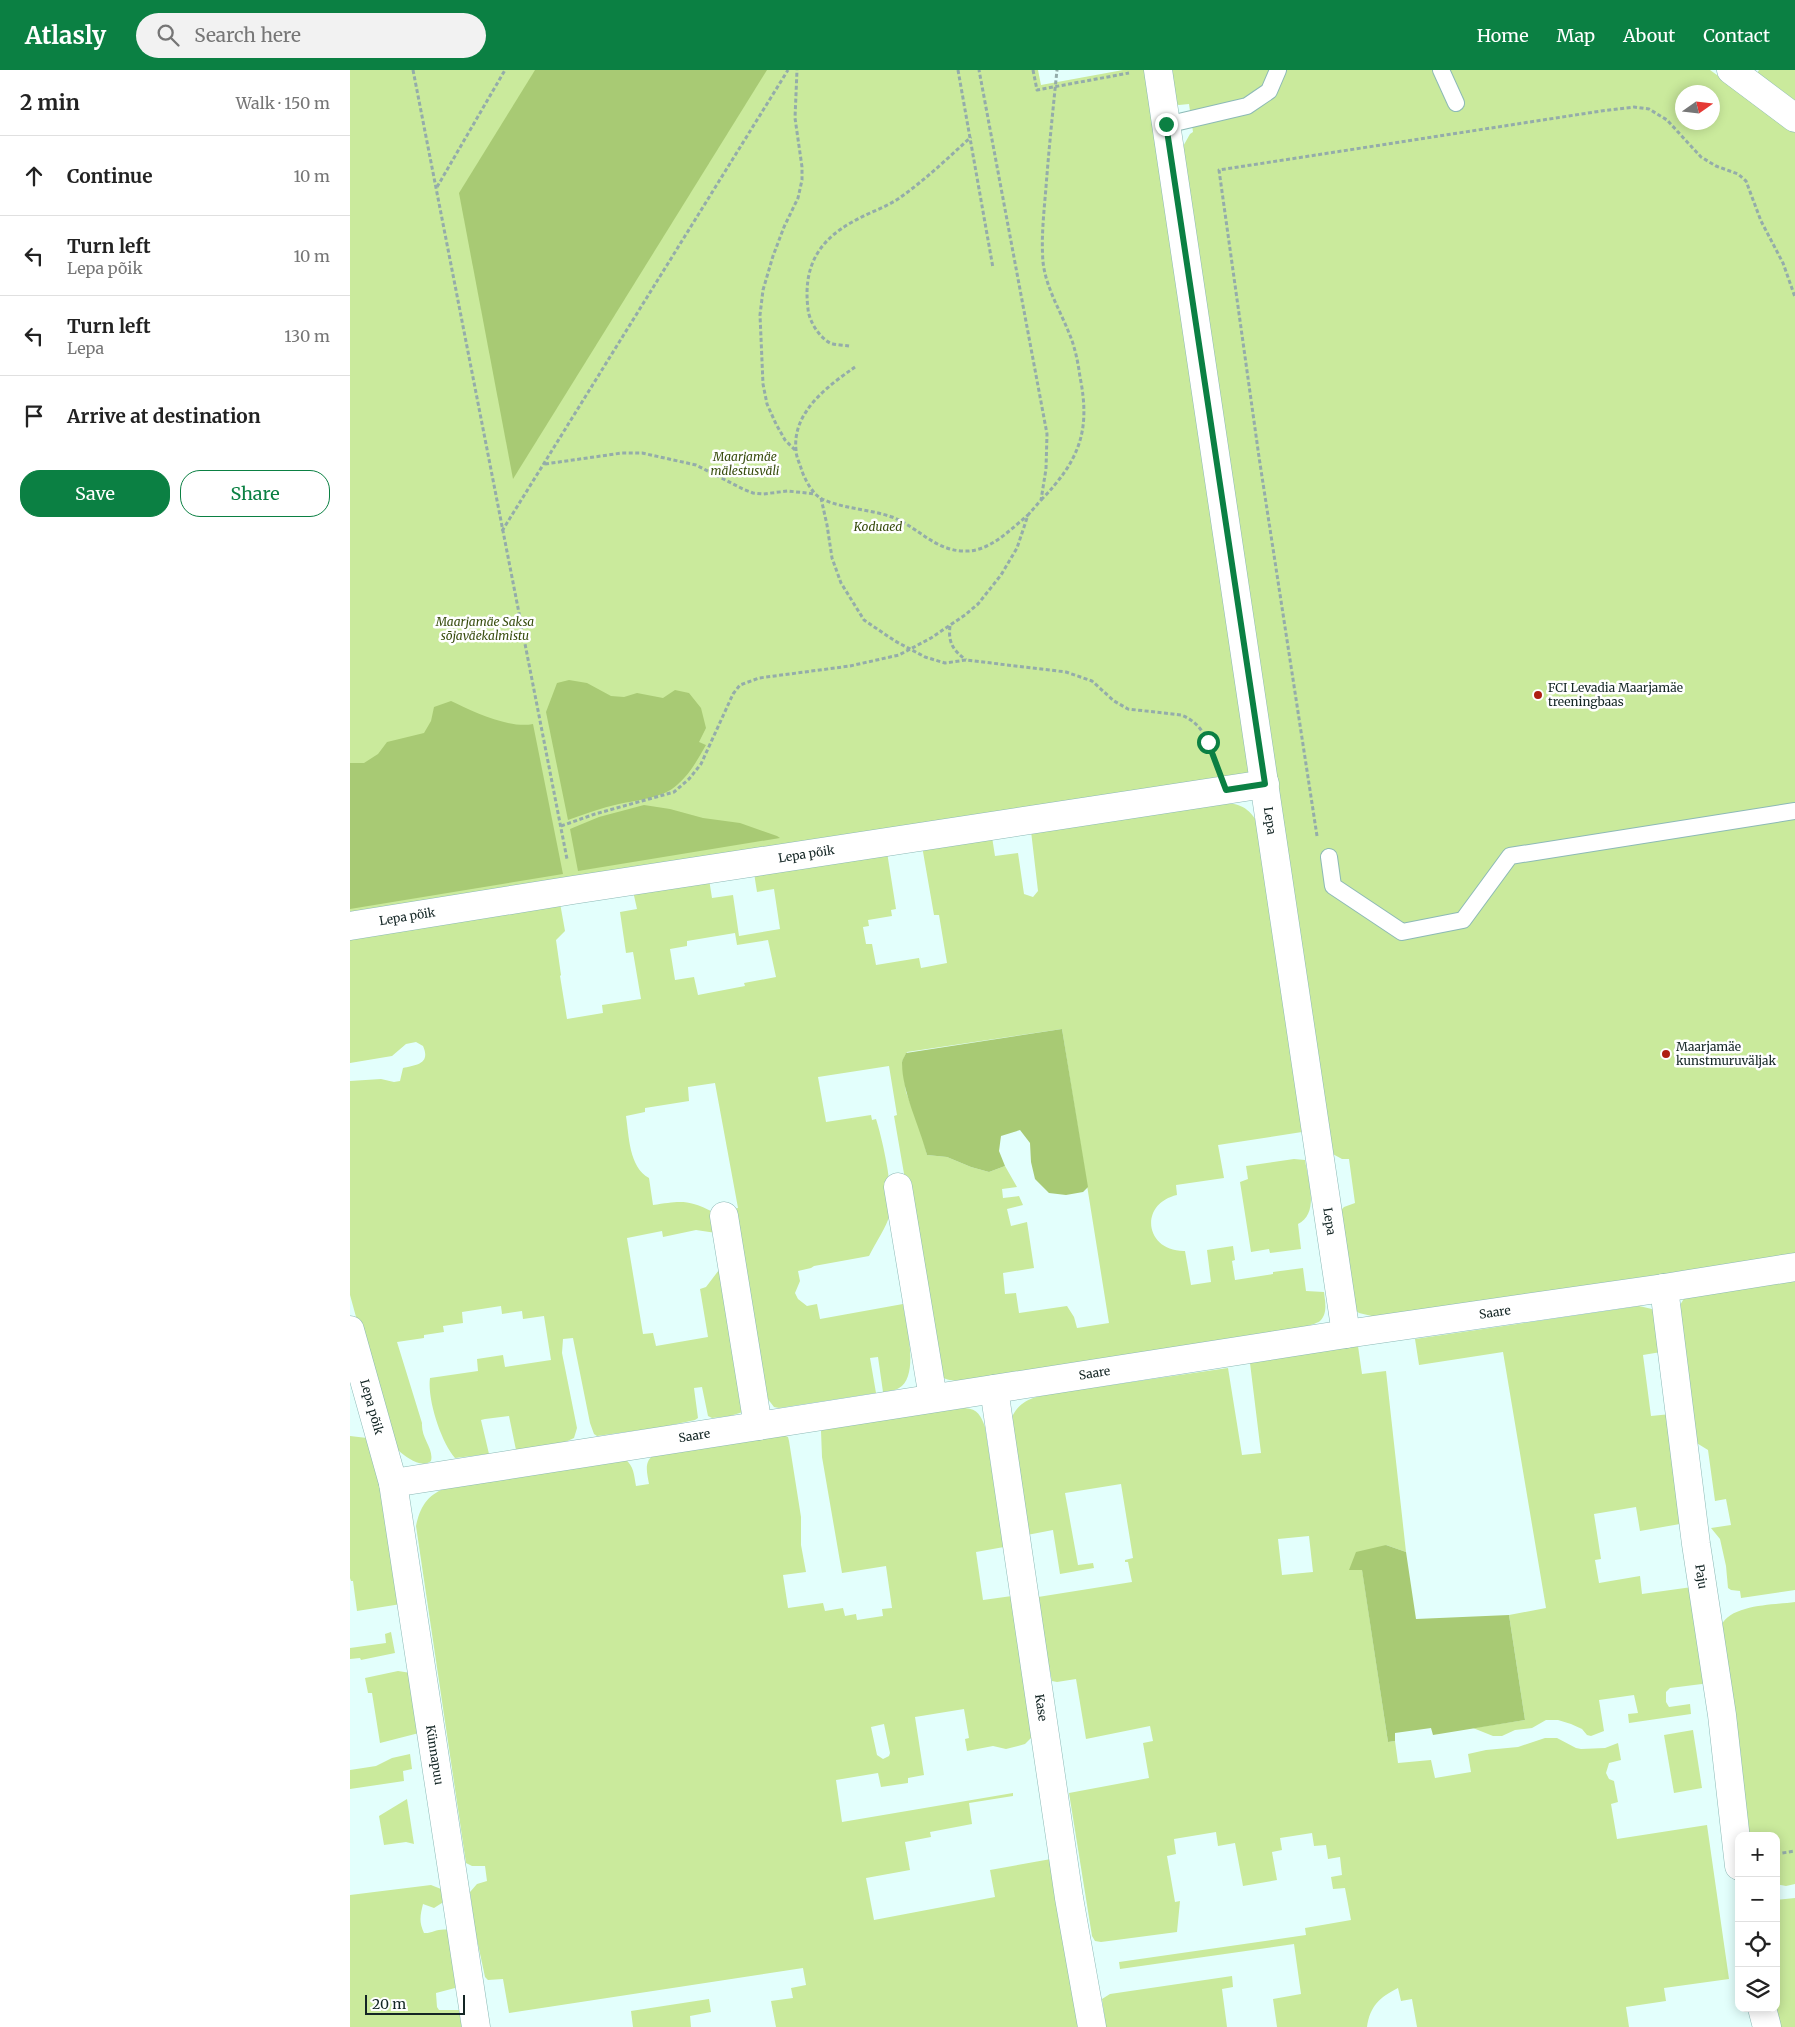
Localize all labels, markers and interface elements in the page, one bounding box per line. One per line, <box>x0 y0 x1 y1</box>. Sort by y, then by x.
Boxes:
search box <box>136 13 486 58</box>
text: Atlasly <box>25 20 106 51</box>
icon: search <box>154 21 182 49</box>
text: Search here <box>194 23 301 47</box>
text: Home <box>1477 24 1529 47</box>
text: Map <box>1557 24 1595 47</box>
text: About <box>1623 24 1675 47</box>
text: Contact <box>1703 24 1770 47</box>
north arrow <box>1675 85 1720 130</box>
text: 2 min <box>20 89 80 116</box>
text: Walk · 150 m <box>236 93 330 113</box>
route end <box>1155 113 1178 136</box>
icon: ahead <box>20 162 48 190</box>
text: Continue <box>67 164 153 188</box>
text: 10 m <box>293 166 330 186</box>
text: Turn left <box>67 234 151 258</box>
icon: left <box>20 242 48 270</box>
text: 10 m <box>293 246 330 266</box>
text: Lepa põik <box>67 258 143 278</box>
text: Turn left <box>67 314 151 338</box>
icon: left <box>20 322 48 350</box>
text: 130 m <box>284 326 330 346</box>
text: Lepa <box>67 338 104 358</box>
icon: arrive <box>20 402 48 430</box>
text: Arrive at destination <box>67 404 261 428</box>
park label: Maarjamäe mälestusväli <box>711 449 780 478</box>
button: Save <box>20 470 170 517</box>
button: Share <box>180 470 330 517</box>
park label: Koduaed <box>853 519 902 534</box>
park label: Maarjamäe Saksa sõjaväekalmistu <box>435 614 534 643</box>
place label: FCI Levadia Maarjamäe treeningbaas <box>1548 680 1683 709</box>
marker: FCI Levadia Maarjamäe treeningbaas <box>1532 689 1544 701</box>
route start <box>1197 731 1220 754</box>
street label: Lepa <box>1261 806 1280 836</box>
street label: Lepa põik <box>777 842 836 865</box>
street label: Lepa põik <box>378 904 437 928</box>
place label: Maarjamäe kunstmuruväljak <box>1676 1039 1776 1068</box>
marker: Maarjamäe kunstmuruväljak <box>1660 1048 1672 1060</box>
street label: Lepa <box>1320 1206 1339 1237</box>
street label: Saare <box>1478 1302 1512 1322</box>
street label: Saare <box>1078 1363 1111 1383</box>
street label: Lepa põik <box>357 1378 387 1437</box>
street label: Saare <box>677 1426 711 1445</box>
street label: Paju <box>1692 1563 1711 1590</box>
street label: Kase <box>1032 1693 1051 1722</box>
street label: Künnapuu <box>423 1724 447 1786</box>
map controls <box>1735 1832 1780 2012</box>
button: + <box>1735 1832 1780 1877</box>
button: − <box>1735 1877 1780 1922</box>
button: locate <box>1735 1922 1780 1967</box>
button: layers <box>1735 1967 1780 2012</box>
scale bar <box>365 1992 465 2015</box>
text: 20 m <box>372 1995 406 2013</box>

